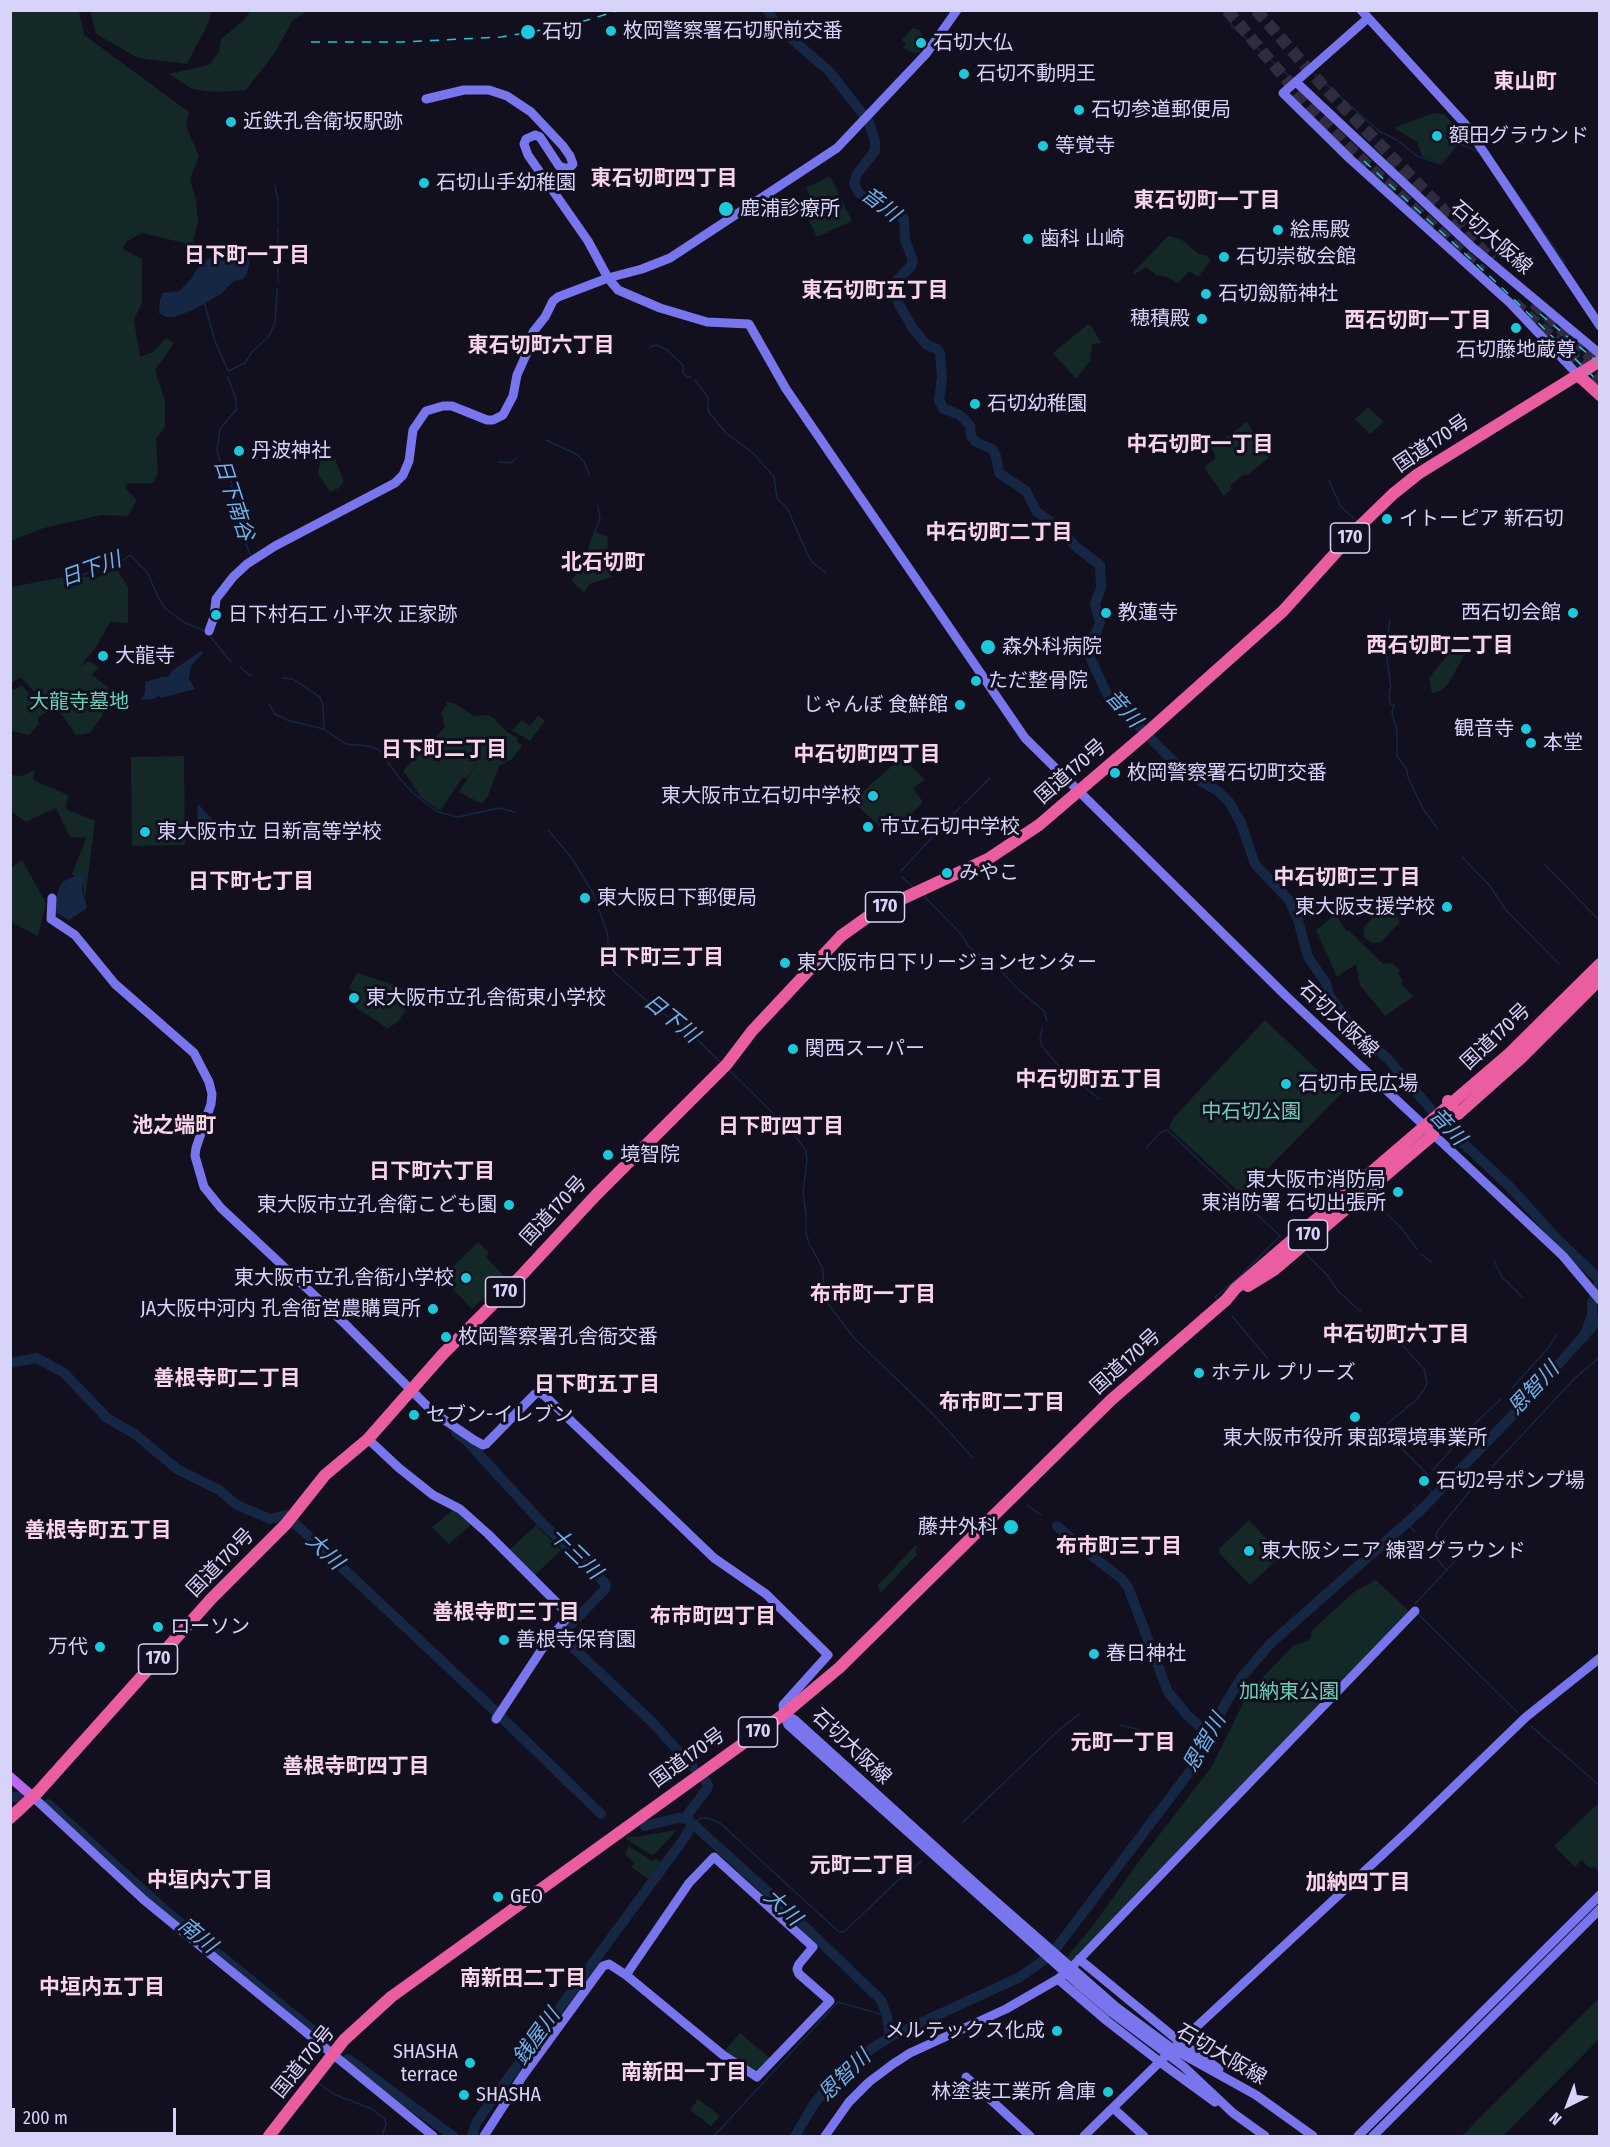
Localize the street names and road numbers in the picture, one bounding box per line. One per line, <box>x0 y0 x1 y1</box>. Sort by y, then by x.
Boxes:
street label: 石切大阪線 <box>1445 196 1537 280</box>
street label: 国道170号 <box>1390 410 1474 478</box>
road number: 170 <box>1330 523 1370 553</box>
street label: 国道170号 <box>1031 735 1111 809</box>
road number: 170 <box>866 892 904 922</box>
street label: 石切大阪線 <box>1293 977 1383 1063</box>
street label: 国道170号 <box>1456 999 1536 1075</box>
street label: 国道170号 <box>516 1171 592 1251</box>
road number: 170 <box>1288 1220 1328 1250</box>
road number: 170 <box>486 1277 524 1307</box>
street label: 国道170号 <box>1086 1324 1166 1400</box>
street label: 国道170号 <box>182 1524 260 1602</box>
road number: 170 <box>138 1644 178 1674</box>
street label: 石切大阪線 <box>806 1704 896 1790</box>
road number: 170 <box>738 1717 777 1747</box>
street label: 国道170号 <box>646 1723 730 1793</box>
street label: 石切大阪線 <box>1172 2020 1270 2090</box>
street label: 国道170号 <box>268 2021 340 2103</box>

